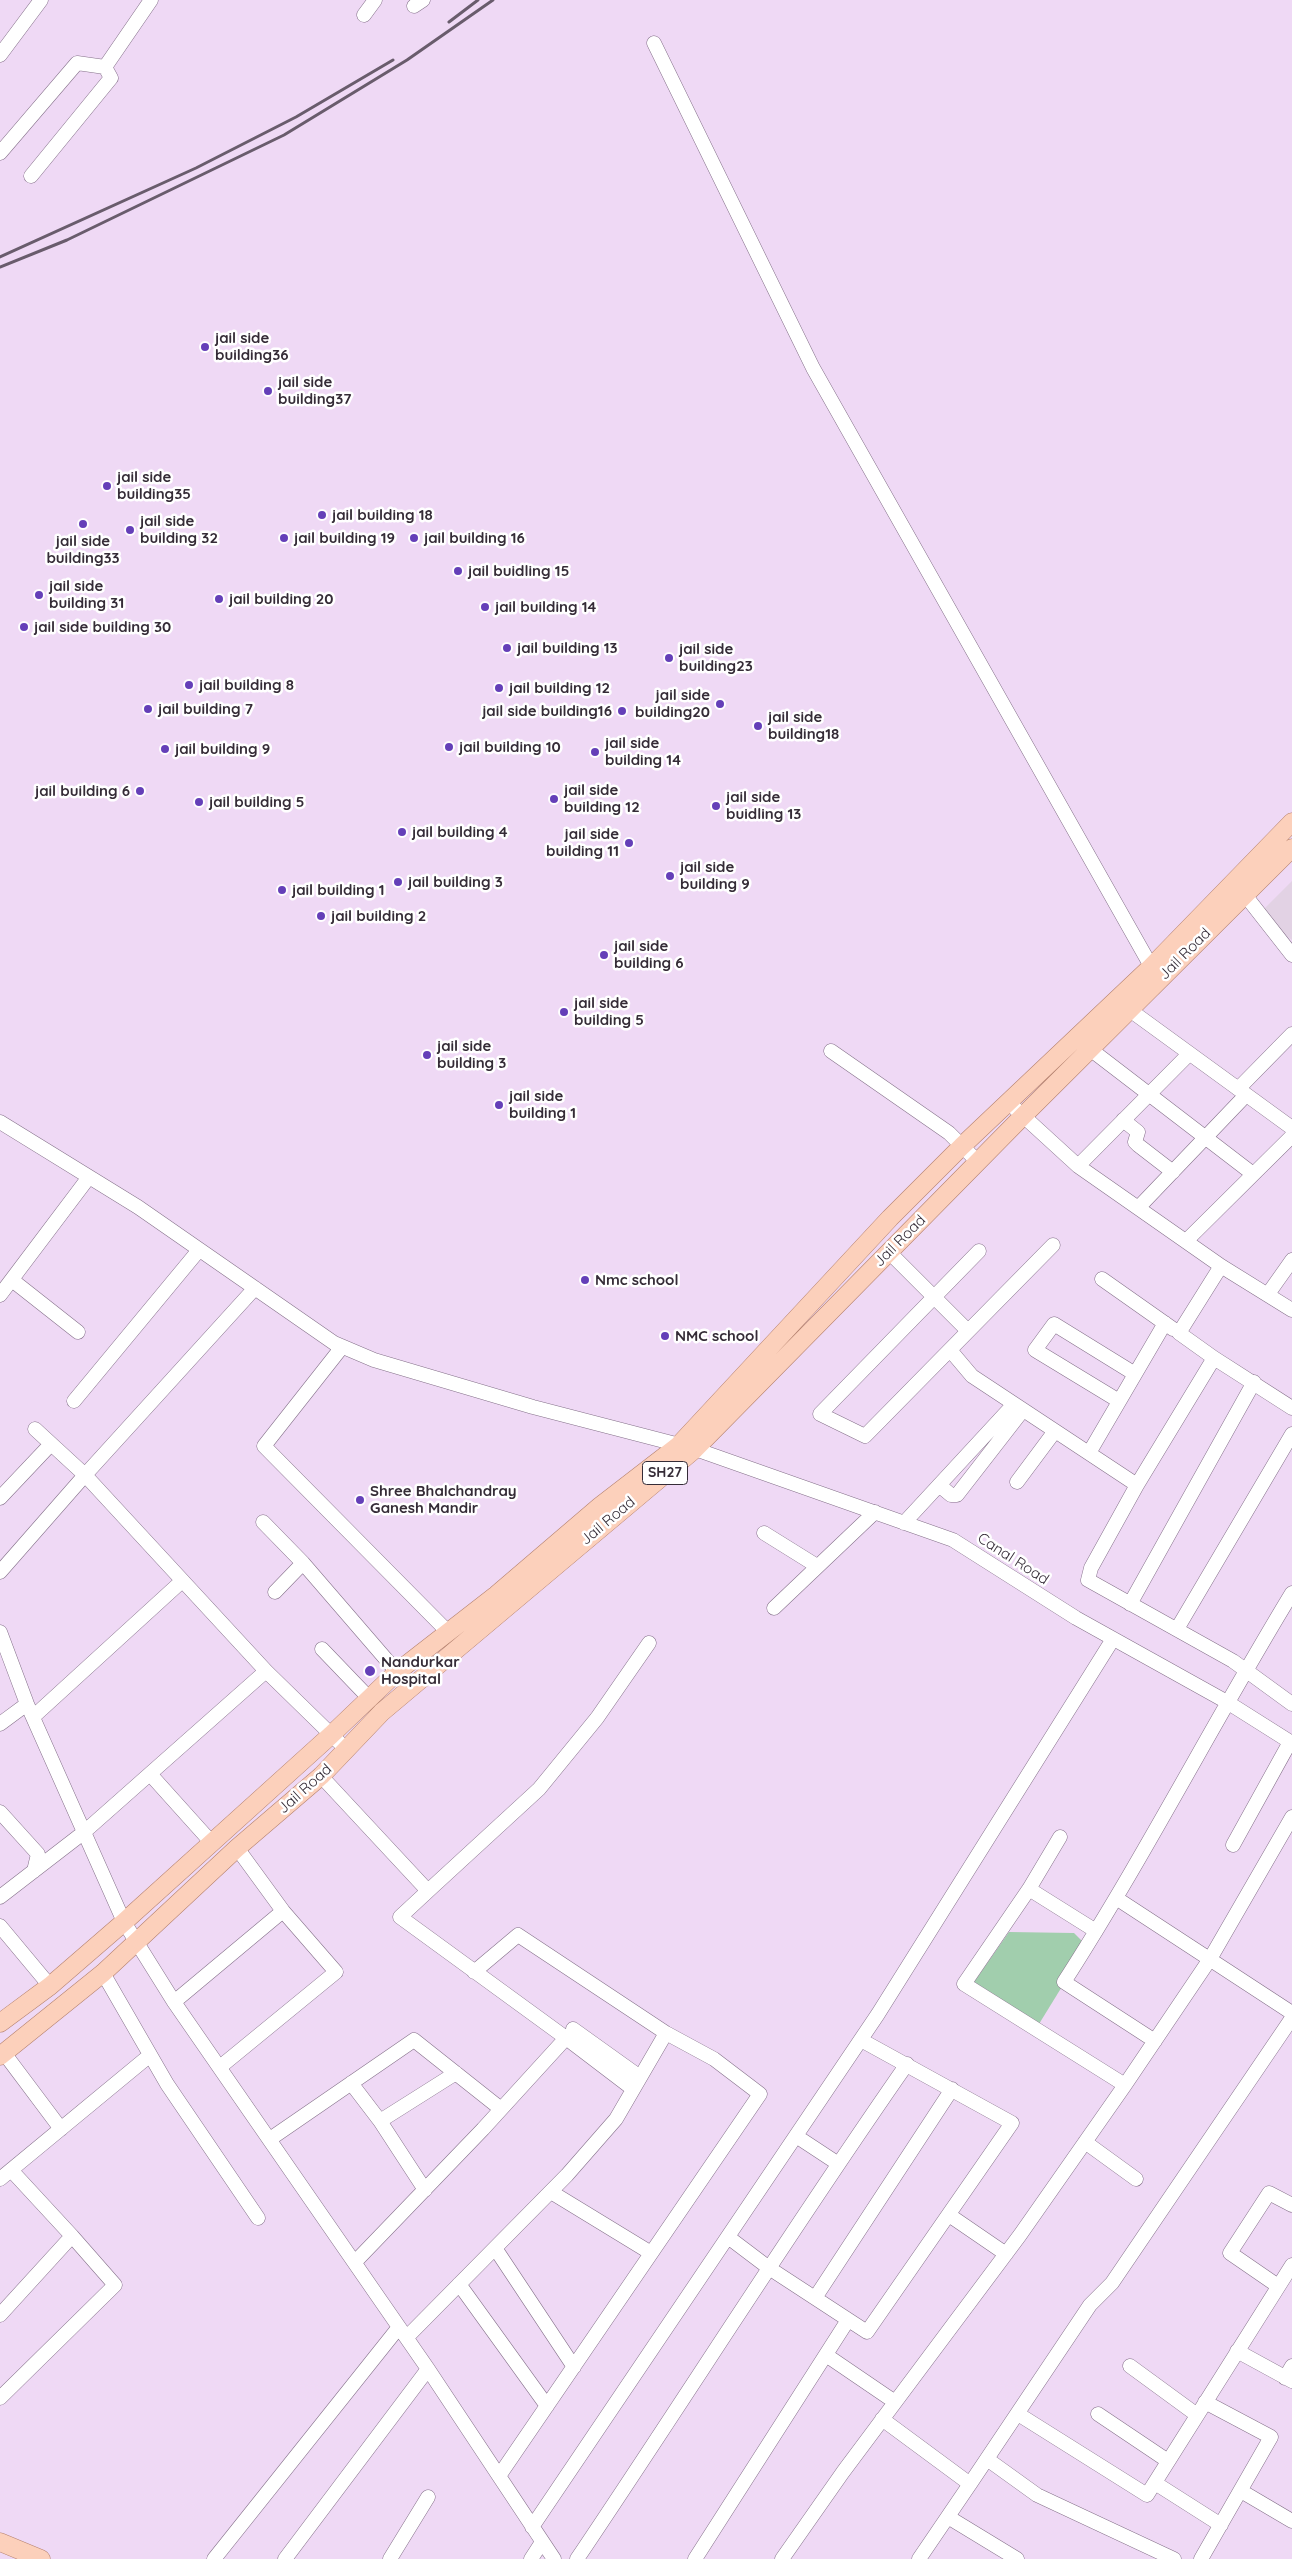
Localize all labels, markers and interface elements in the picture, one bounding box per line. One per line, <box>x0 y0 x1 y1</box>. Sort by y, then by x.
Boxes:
place label: jail side building36 <box>215 329 288 364</box>
marker: jail side building36 <box>199 341 211 353</box>
place label: jail side building37 <box>278 373 351 408</box>
marker: jail side building37 <box>262 385 274 397</box>
place label: jail side building35 <box>117 468 191 503</box>
marker: jail side building35 <box>101 480 113 492</box>
place label: jail building 18 <box>332 506 433 524</box>
marker: jail building 18 <box>316 509 328 521</box>
place label: jail side building 32 <box>140 512 218 547</box>
marker: jail side building33 <box>77 518 89 530</box>
marker: jail side building 32 <box>124 524 136 536</box>
place label: jail building 19 <box>294 529 395 547</box>
place label: jail building 16 <box>424 529 525 547</box>
place label: jail side building33 <box>46 532 120 567</box>
marker: jail building 19 <box>278 532 290 544</box>
marker: jail building 16 <box>408 532 420 544</box>
place label: jail buidling 15 <box>468 562 569 580</box>
marker: jail buidling 15 <box>452 565 464 577</box>
place label: jail side building 31 <box>49 577 124 612</box>
marker: jail side building 31 <box>33 589 45 601</box>
place label: jail building 20 <box>229 590 333 608</box>
marker: jail building 20 <box>213 593 225 605</box>
place label: jail building 14 <box>495 598 596 616</box>
marker: jail building 14 <box>479 601 491 613</box>
place label: jail side building 30 <box>34 618 171 636</box>
marker: jail side building 30 <box>18 621 30 633</box>
place label: jail building 13 <box>517 639 618 657</box>
place label: jail side building23 <box>679 640 753 675</box>
marker: jail building 13 <box>501 642 513 654</box>
marker: jail side building23 <box>663 652 675 664</box>
place label: jail building 8 <box>199 676 294 694</box>
marker: jail building 8 <box>183 679 195 691</box>
place label: jail building 12 <box>509 679 610 697</box>
marker: jail building 12 <box>493 682 505 694</box>
place label: jail side building20 <box>635 686 710 721</box>
marker: jail side building20 <box>714 698 726 710</box>
place label: jail building 7 <box>158 700 253 718</box>
place label: jail side building16 <box>482 702 612 720</box>
marker: jail building 7 <box>142 703 154 715</box>
marker: jail side building16 <box>616 705 628 717</box>
place label: jail side building18 <box>768 708 839 743</box>
marker: jail side building18 <box>752 720 764 732</box>
place label: jail side building 14 <box>605 734 681 769</box>
place label: jail building 10 <box>459 738 561 756</box>
place label: jail building 9 <box>175 740 270 758</box>
marker: jail building 10 <box>443 741 455 753</box>
marker: jail building 9 <box>159 743 171 755</box>
marker: jail side building 14 <box>589 746 601 758</box>
place label: jail side building 12 <box>564 781 640 816</box>
place label: jail building 6 <box>35 782 130 800</box>
marker: jail building 6 <box>134 785 146 797</box>
place label: jail side buidling 13 <box>726 788 801 823</box>
place label: jail building 5 <box>209 793 304 811</box>
marker: jail side building 12 <box>548 793 560 805</box>
marker: jail building 5 <box>193 796 205 808</box>
marker: jail side buidling 13 <box>710 800 722 812</box>
place label: jail building 4 <box>412 823 507 841</box>
place label: jail side building 11 <box>546 825 619 860</box>
marker: jail building 4 <box>396 826 408 838</box>
marker: jail side building 11 <box>623 837 635 849</box>
place label: jail side building 9 <box>680 858 750 893</box>
marker: jail side building 9 <box>664 870 676 882</box>
place label: jail building 3 <box>408 873 503 891</box>
marker: jail building 3 <box>392 876 404 888</box>
place label: jail building 1 <box>292 881 385 899</box>
marker: jail building 1 <box>276 884 288 896</box>
place label: jail building 2 <box>331 907 426 925</box>
marker: jail building 2 <box>315 910 327 922</box>
street label: Jail Road <box>1155 924 1215 984</box>
place label: jail side building 6 <box>614 937 684 972</box>
marker: jail side building 6 <box>598 949 610 961</box>
place label: jail side building 5 <box>574 994 644 1029</box>
marker: jail side building 5 <box>558 1006 570 1018</box>
place label: jail side building 3 <box>437 1037 506 1072</box>
marker: jail side building 3 <box>421 1049 433 1061</box>
place label: jail side building 1 <box>509 1087 576 1122</box>
marker: jail side building 1 <box>493 1099 505 1111</box>
street label: Jail Road <box>870 1211 930 1271</box>
place label: Nmc school <box>595 1271 678 1289</box>
marker: Nmc school <box>579 1274 591 1286</box>
place label: NMC school <box>675 1327 759 1345</box>
marker: NMC school <box>659 1330 671 1342</box>
road number: SH27 <box>642 1462 688 1485</box>
place label: Shree Bhalchandray Ganesh Mandir <box>370 1482 517 1517</box>
street label: Jail Road <box>577 1493 639 1549</box>
marker: Shree Bhalchandray Ganesh Mandir <box>354 1494 366 1506</box>
street label: Canal Road <box>974 1529 1052 1589</box>
place label: Nandurkar Hospital <box>381 1653 460 1688</box>
marker: Nandurkar Hospital <box>363 1664 377 1678</box>
street label: Jail Road <box>275 1760 335 1818</box>

